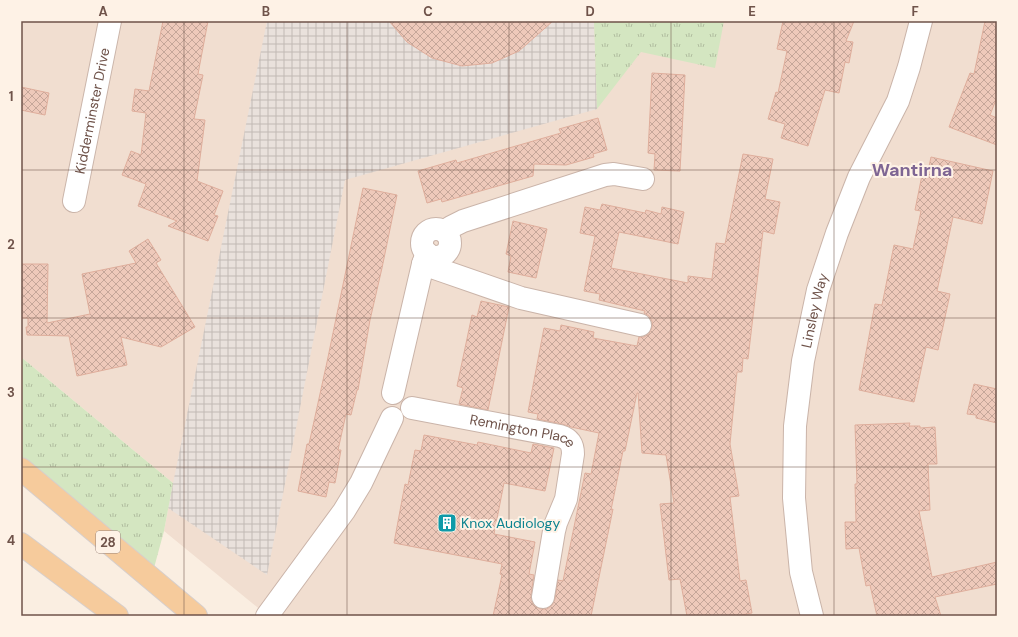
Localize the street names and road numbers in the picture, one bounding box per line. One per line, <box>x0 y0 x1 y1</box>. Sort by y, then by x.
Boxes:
street label: Kidderminster Drive <box>71 46 113 175</box>
street label: Linsley Way <box>797 270 832 349</box>
street label: Remington Place <box>468 410 580 451</box>
road number: 28 <box>96 531 120 553</box>

